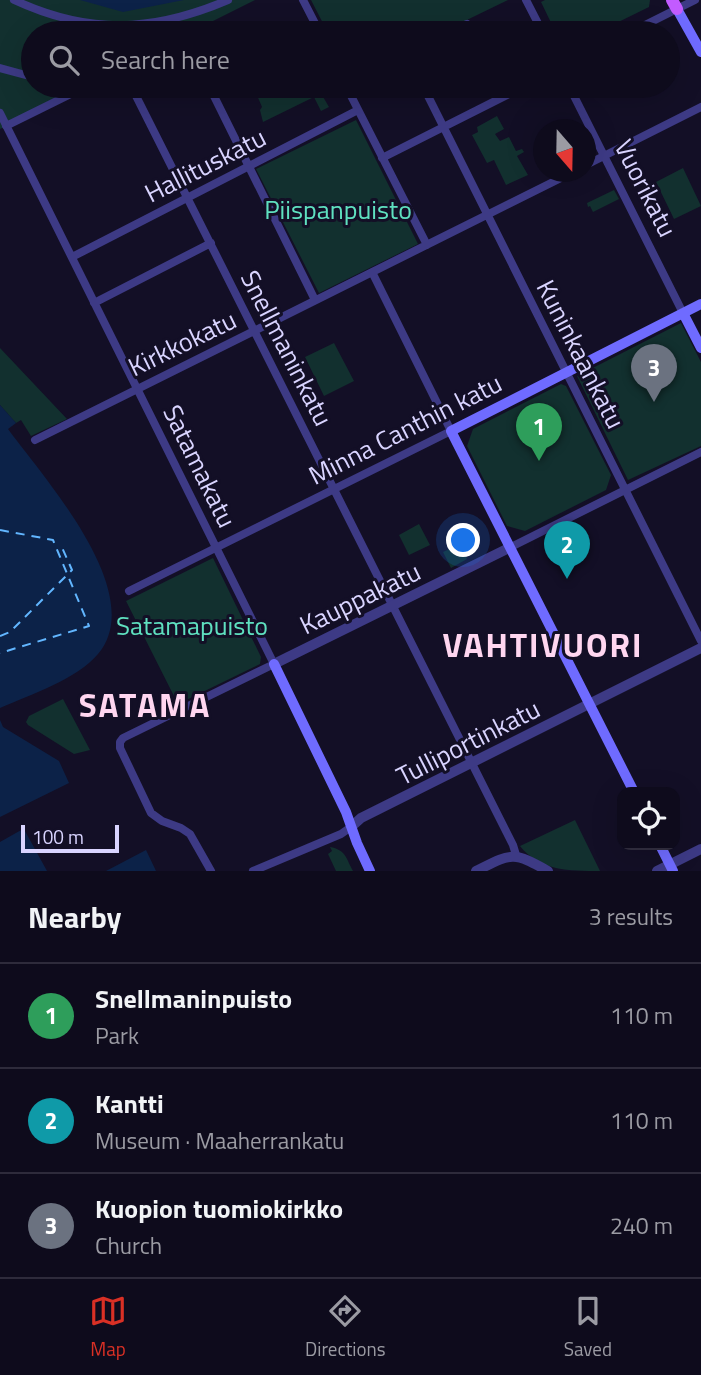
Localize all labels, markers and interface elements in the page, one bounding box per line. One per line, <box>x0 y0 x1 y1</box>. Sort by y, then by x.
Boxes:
search box <box>21 21 680 98</box>
text: Search here <box>101 40 230 79</box>
icon: search <box>45 41 83 79</box>
street label: Hallituskatu <box>138 118 272 212</box>
north arrow <box>533 119 596 182</box>
street label: Vuorikatu <box>605 132 687 244</box>
park label: Piispanpuisto <box>264 190 412 229</box>
street label: Snellmaninkatu <box>231 263 343 433</box>
street label: Kuninkaankatu <box>527 273 635 435</box>
street label: Kirkkokatu <box>121 300 243 386</box>
pin: 3 <box>631 344 677 402</box>
street label: Minna Canthin katu <box>302 363 508 495</box>
street label: Satamakatu <box>153 398 247 534</box>
pin: 1 <box>516 403 562 461</box>
pin: 2 <box>544 521 590 579</box>
your location <box>446 523 480 557</box>
street label: Kauppakatu <box>293 552 427 644</box>
park label: Satamapuisto <box>116 606 268 645</box>
district label: VAHTIVUORI <box>443 620 643 670</box>
district label: SATAMA <box>79 680 211 730</box>
street label: Tulliportinkatu <box>389 689 547 795</box>
map controls <box>617 787 680 850</box>
button: locate <box>617 787 680 850</box>
scale bar <box>21 822 119 854</box>
text: 100 m <box>32 822 84 851</box>
text: Nearby <box>28 894 121 940</box>
text: 3 results <box>589 899 673 934</box>
text: Snellmaninpuisto <box>95 979 292 1018</box>
text: 1 <box>45 998 57 1033</box>
text: 110 m <box>610 998 673 1033</box>
text: Park <box>95 1018 139 1053</box>
text: Kantti <box>95 1084 164 1123</box>
text: 2 <box>45 1103 57 1138</box>
text: 110 m <box>610 1103 673 1138</box>
text: Museum · Maaherrankatu <box>95 1123 344 1158</box>
text: Kuopion tuomiokirkko <box>95 1189 343 1228</box>
text: 3 <box>45 1208 57 1243</box>
text: 240 m <box>610 1208 673 1243</box>
text: Church <box>95 1228 162 1263</box>
tab: Map <box>89 1292 127 1363</box>
tab: Directions <box>305 1292 386 1363</box>
tab: Saved <box>564 1292 612 1363</box>

